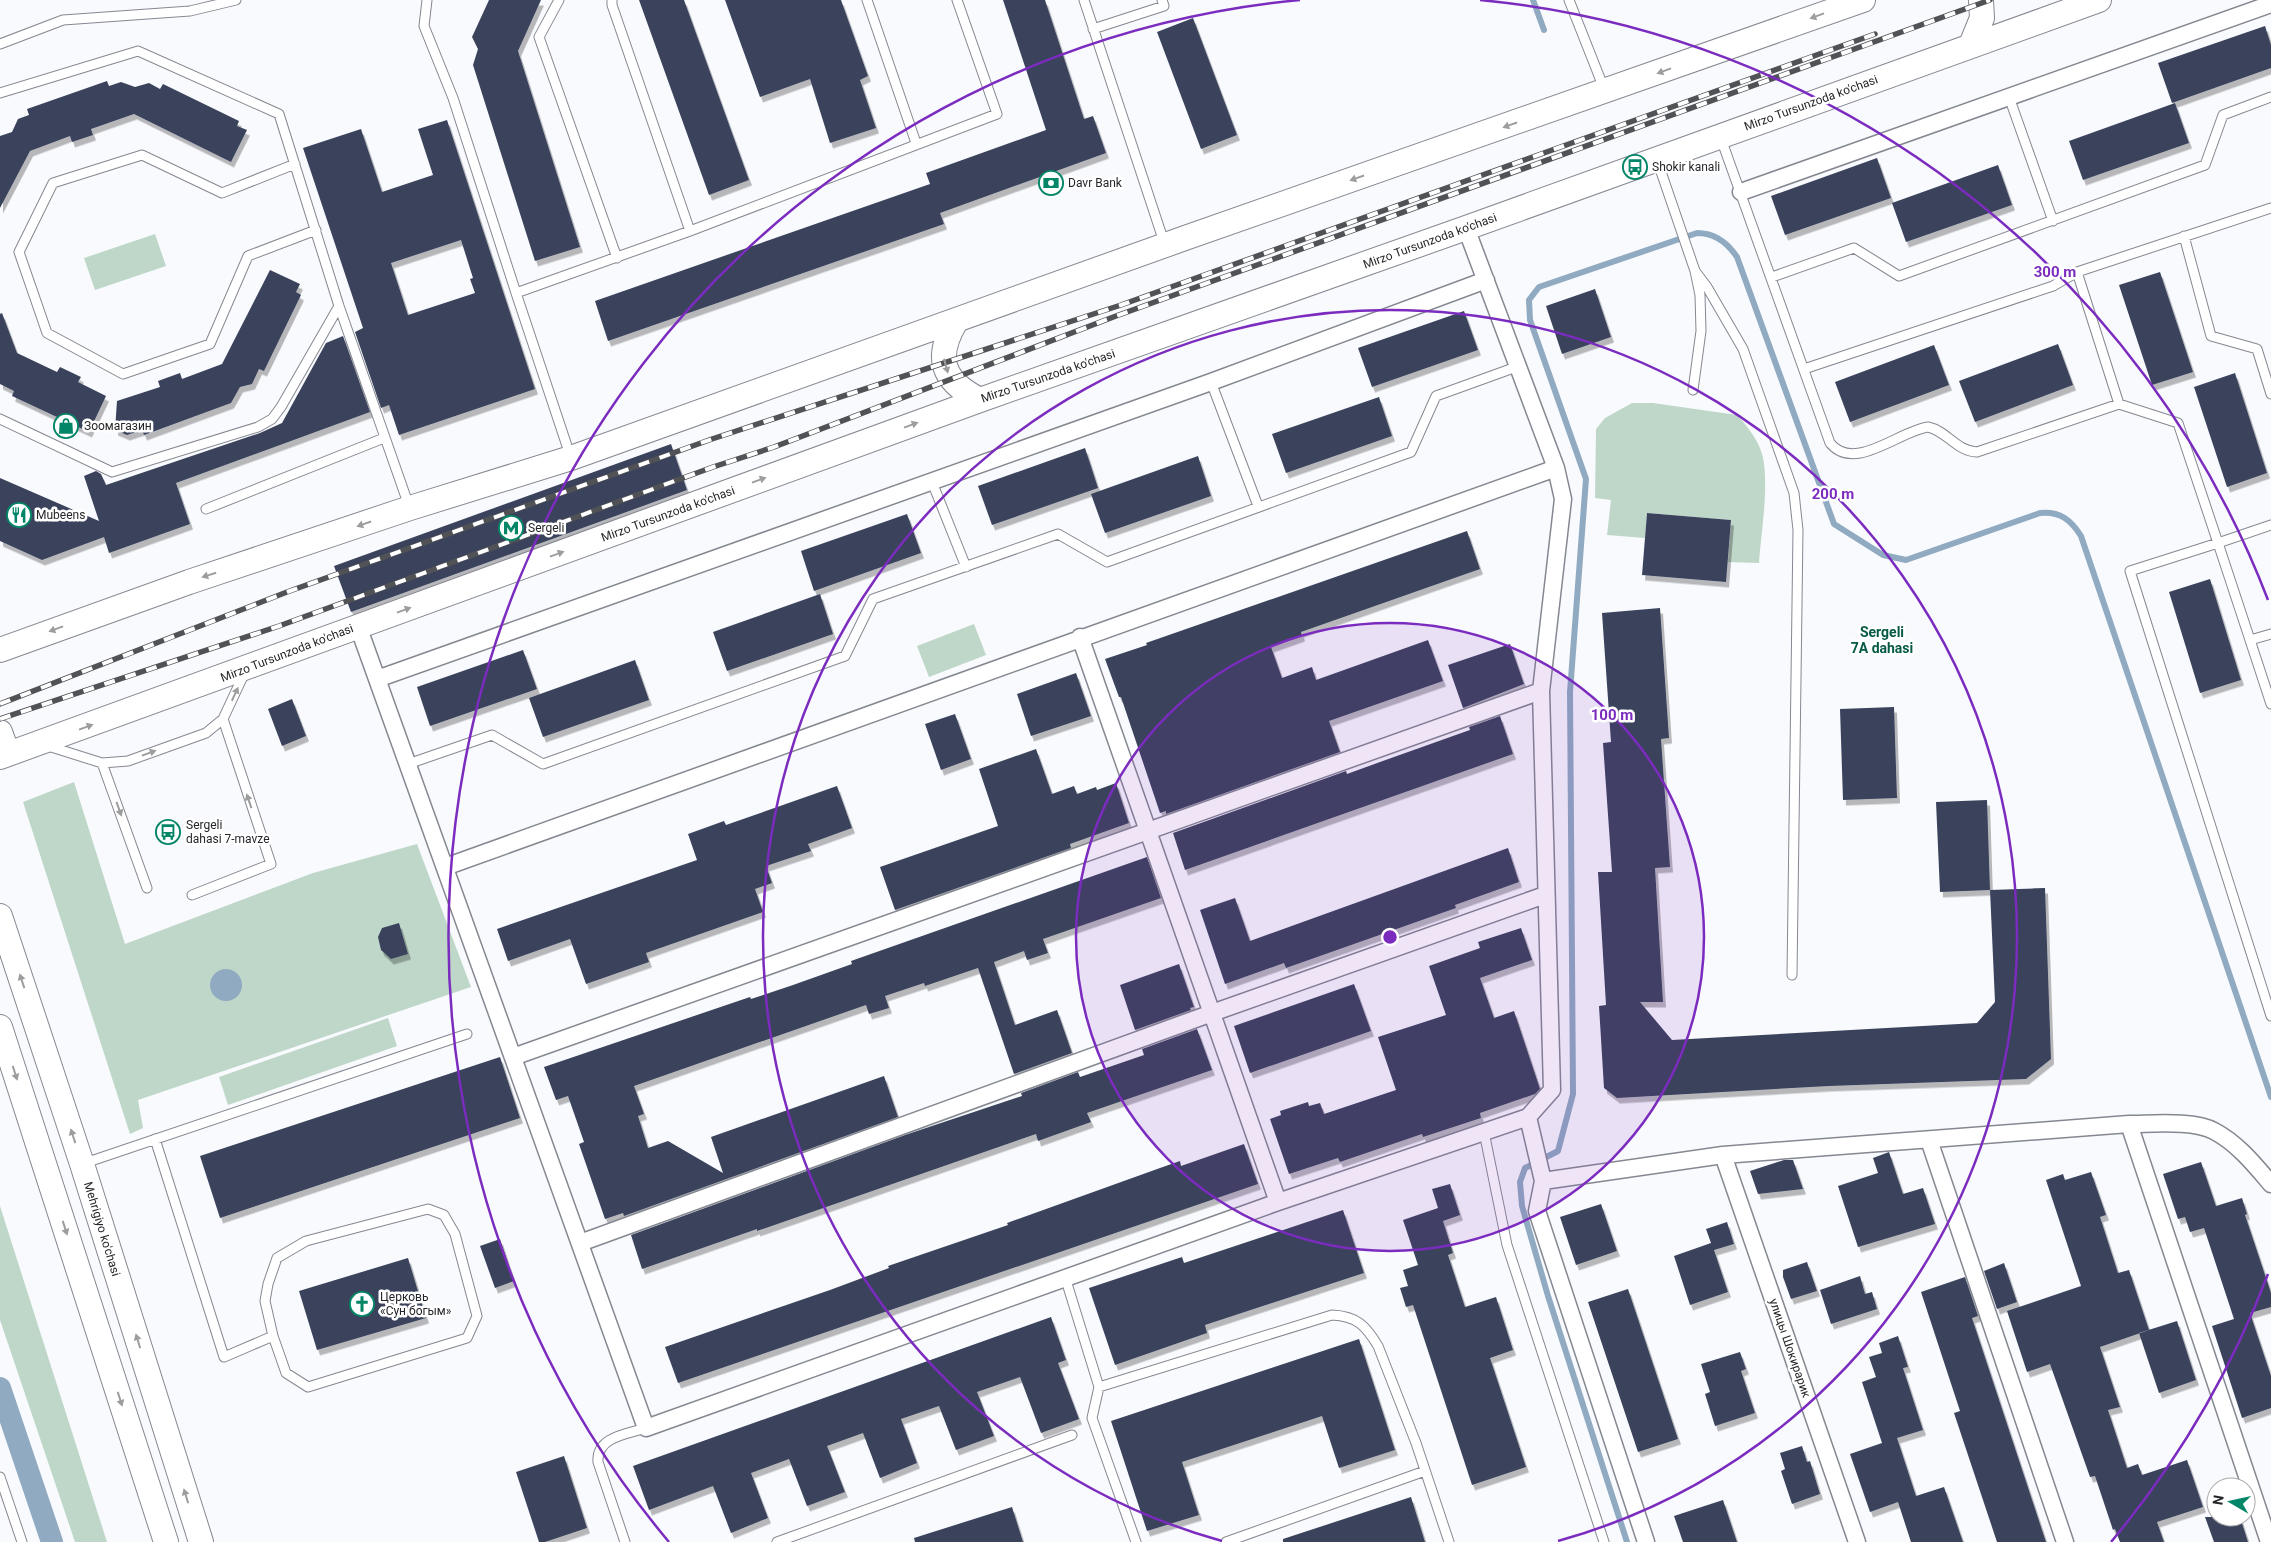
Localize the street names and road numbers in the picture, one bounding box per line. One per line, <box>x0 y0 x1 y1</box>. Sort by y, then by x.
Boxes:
street label: Mirzo Tursunzoda ko'chasi <box>1742 72 1880 134</box>
street label: Mirzo Tursunzoda ko'chasi <box>1361 210 1499 272</box>
street label: Mirzo Tursunzoda ko'chasi <box>979 346 1117 406</box>
street label: Mirzo Tursunzoda ko'chasi <box>599 483 737 545</box>
street label: Mirzo Tursunzoda ko'chasi <box>219 621 355 685</box>
street label: Mehrigiyo ko'chasi <box>81 1180 123 1278</box>
street label: улицы Шокирарик <box>1767 1297 1814 1400</box>

